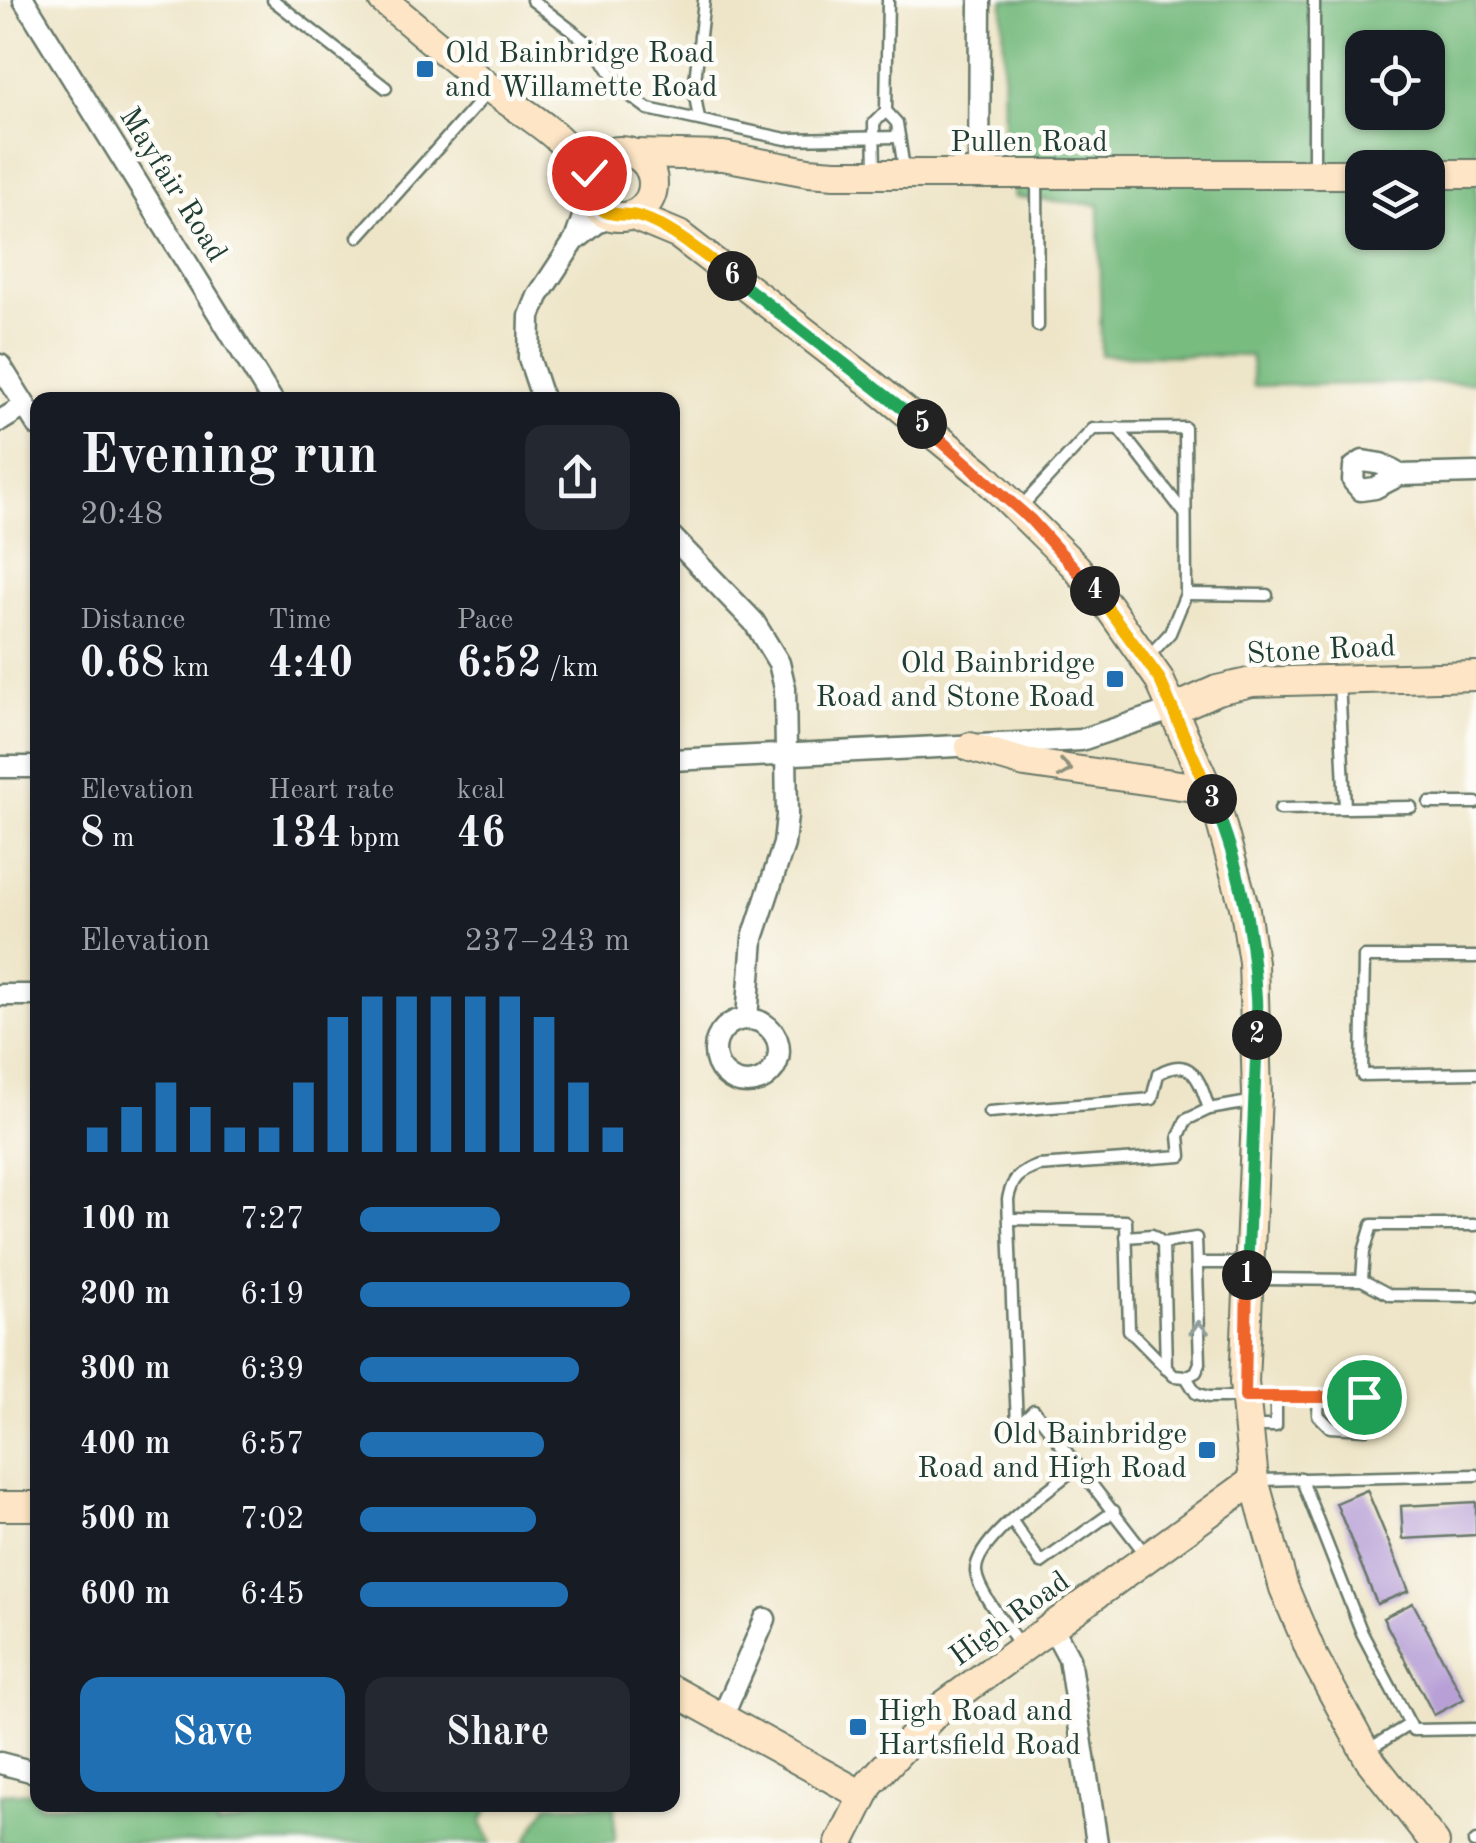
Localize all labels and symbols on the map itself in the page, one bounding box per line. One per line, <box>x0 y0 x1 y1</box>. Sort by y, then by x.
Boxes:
place label: Old Bainbridge Road and Willamette Road <box>445 39 718 103</box>
marker: Old Bainbridge Road and Willamette Road <box>414 58 436 80</box>
street label: Mayfair Road <box>113 103 232 268</box>
street label: Pullen Road <box>950 128 1108 158</box>
pin <box>547 131 632 216</box>
pin: 6 <box>707 251 757 301</box>
pin: 5 <box>897 399 947 449</box>
pin: 4 <box>1070 566 1120 616</box>
street label: Stone Road <box>1246 632 1396 670</box>
place label: Old Bainbridge Road and Stone Road <box>815 649 1095 713</box>
marker: Old Bainbridge Road and Stone Road <box>1104 668 1126 690</box>
one-way arrow <box>1056 757 1073 778</box>
pin: 3 <box>1187 774 1237 824</box>
pin: 2 <box>1232 1010 1282 1060</box>
pin: 1 <box>1222 1250 1272 1300</box>
one-way arrow <box>1188 1319 1209 1335</box>
pin <box>1322 1355 1407 1440</box>
place label: Old Bainbridge Road and High Road <box>917 1420 1187 1484</box>
marker: Old Bainbridge Road and High Road <box>1196 1439 1218 1461</box>
street label: High Road <box>945 1566 1075 1673</box>
place label: High Road and Hartsfield Road <box>878 1697 1081 1761</box>
marker: High Road and Hartsfield Road <box>847 1716 869 1738</box>

